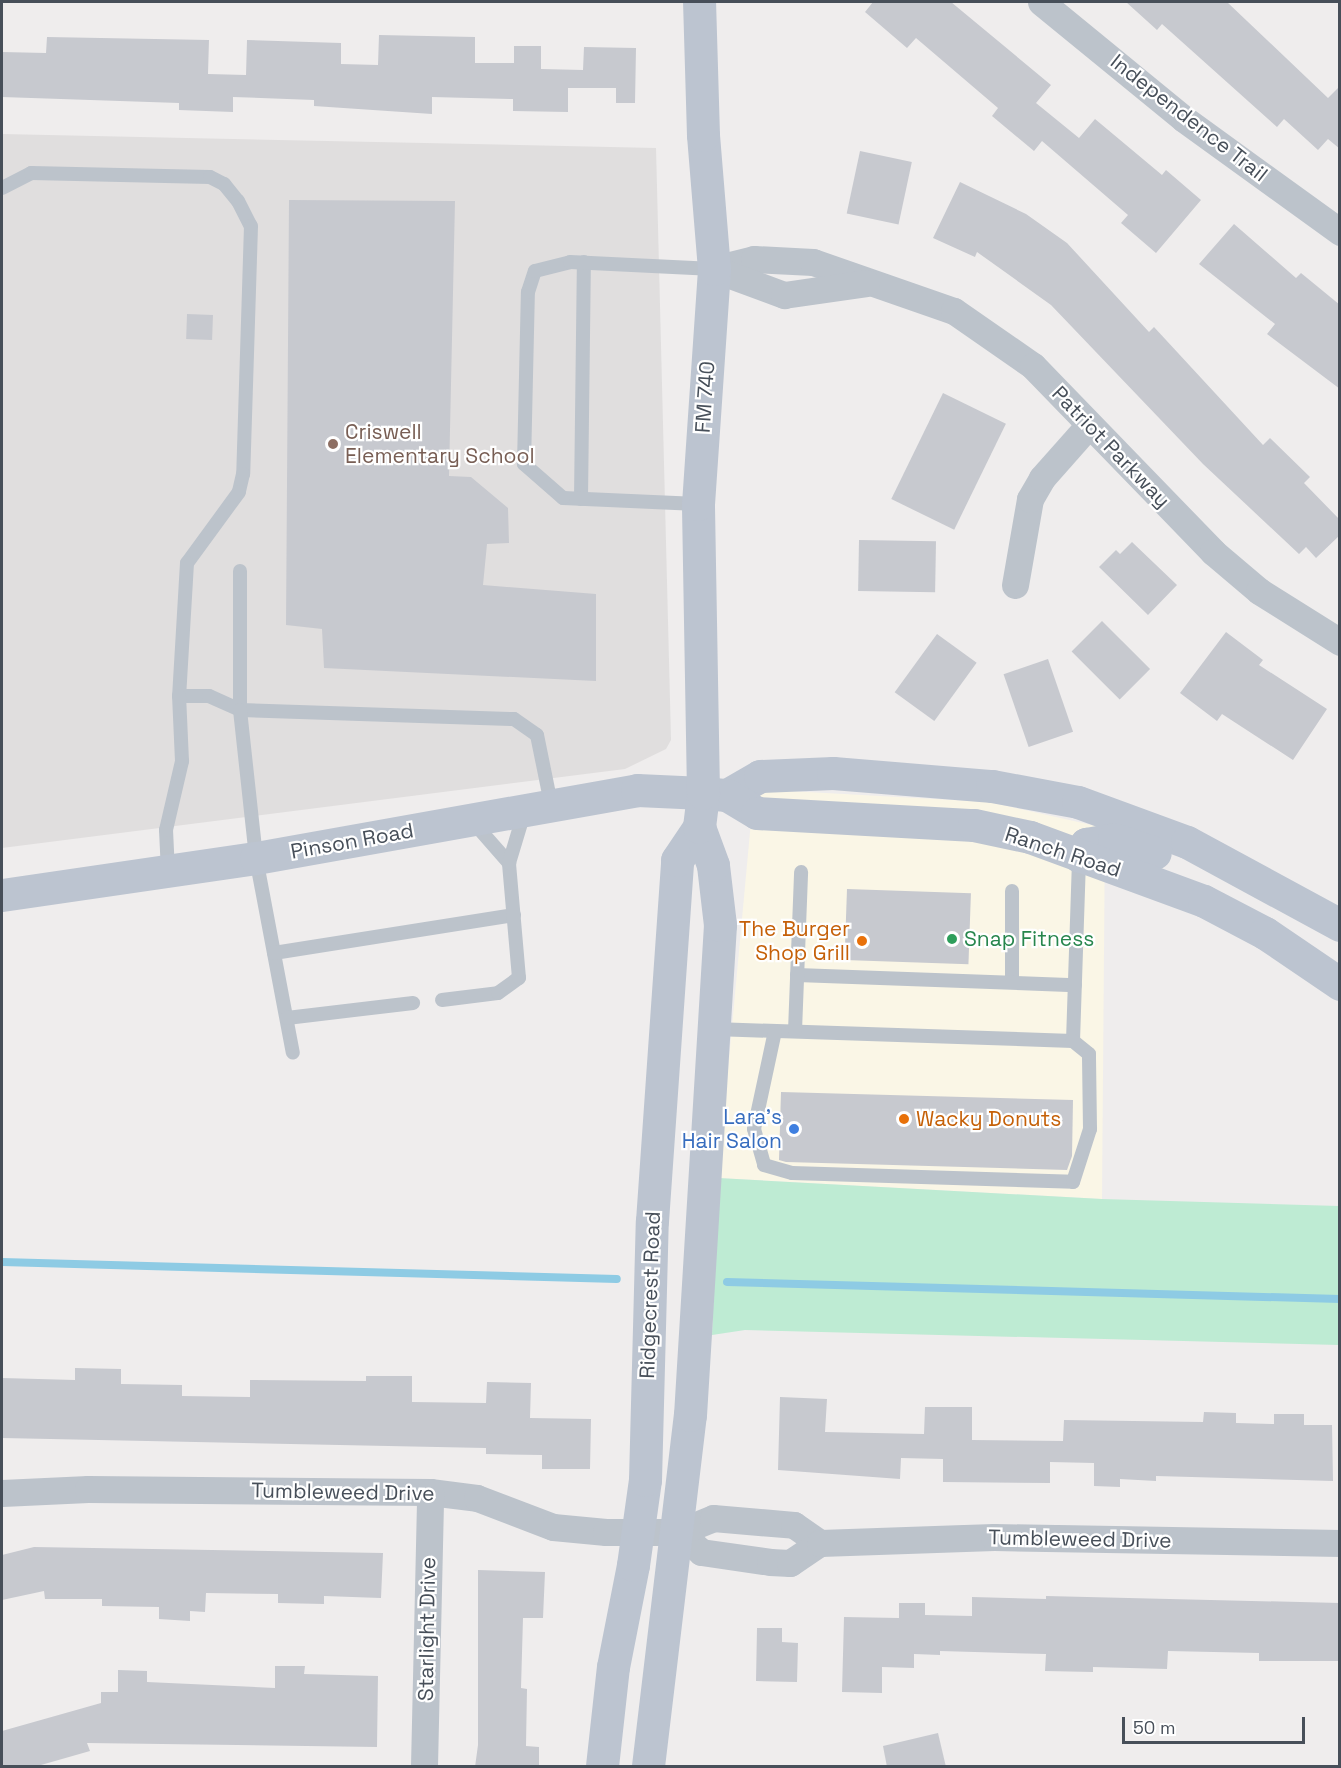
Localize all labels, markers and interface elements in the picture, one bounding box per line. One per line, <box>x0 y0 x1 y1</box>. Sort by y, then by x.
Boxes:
street label: Independence Trail <box>1105 49 1273 187</box>
street label: FM 740 <box>690 360 720 434</box>
street label: Patriot Parkway <box>1047 381 1175 513</box>
place label: Criswell Elementary School <box>345 419 535 469</box>
marker: Criswell Elementary School <box>326 437 340 451</box>
street label: Pinson Road <box>289 818 415 864</box>
street label: Ranch Road <box>1002 821 1124 883</box>
place label: The Burger Shop Grill <box>739 916 850 966</box>
place label: Snap Fitness <box>964 926 1094 952</box>
marker: Snap Fitness <box>945 932 959 946</box>
marker: The Burger Shop Grill <box>855 934 869 948</box>
place label: Lara's Hair Salon <box>682 1104 782 1154</box>
place label: Wacky Donuts <box>916 1106 1061 1132</box>
marker: Wacky Donuts <box>897 1112 911 1126</box>
marker: Lara's Hair Salon <box>787 1122 801 1136</box>
street label: Ridgecrest Road <box>634 1211 666 1379</box>
street label: Tumbleweed Drive <box>251 1478 435 1506</box>
street label: Tumbleweed Drive <box>988 1525 1172 1553</box>
street label: Starlight Drive <box>413 1557 441 1701</box>
scale bar <box>1125 1705 1308 1743</box>
text: 50 m <box>1133 1716 1175 1739</box>

